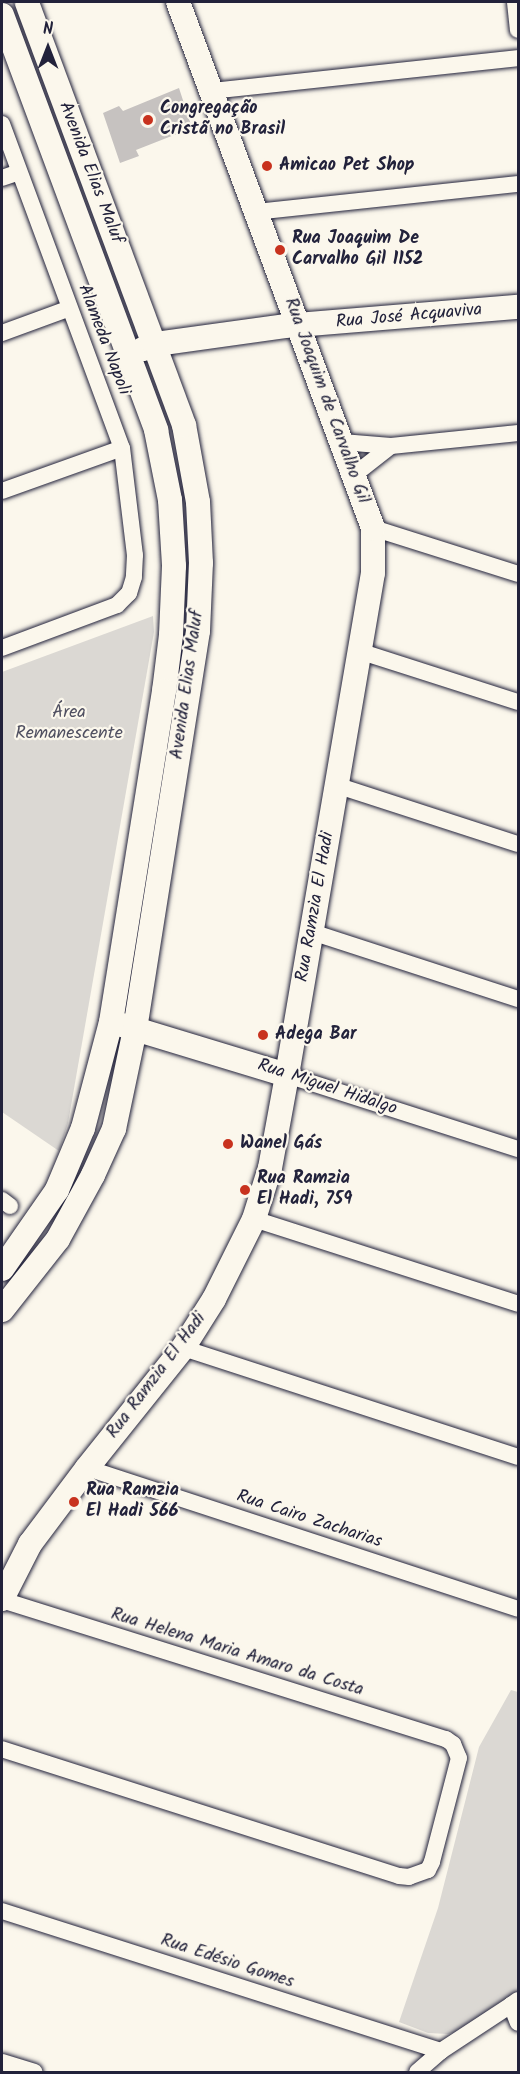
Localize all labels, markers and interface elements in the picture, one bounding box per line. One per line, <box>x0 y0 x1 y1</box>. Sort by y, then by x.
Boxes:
text: N <box>43 17 53 42</box>
north arrow <box>18 18 78 78</box>
street label: Avenida Elias Maluf <box>53 99 127 247</box>
place label: Congregação Cristã no Brasil <box>160 99 285 142</box>
marker: Congregação Cristã no Brasil <box>141 113 155 127</box>
place label: Amicao Pet Shop <box>279 155 415 177</box>
marker: Amicao Pet Shop <box>260 159 274 173</box>
place label: Rua Joaquim De Carvalho Gil 1152 <box>292 229 423 272</box>
marker: Rua Joaquim De Carvalho Gil 1152 <box>273 243 287 257</box>
street label: Alameda Napoli <box>72 282 134 398</box>
street label: Rua Joaquim de Carvalho Gil <box>279 295 373 507</box>
street label: Rua José Acquaviva <box>335 300 483 334</box>
street label: Avenida Elias Maluf <box>167 609 209 761</box>
park label: Área Remanescente <box>15 703 123 746</box>
street label: Rua Ramzia El Hadi <box>292 830 340 984</box>
place label: Adega Bar <box>275 1024 357 1046</box>
marker: Adega Bar <box>256 1028 270 1042</box>
street label: Rua Miguel Hidalgo <box>255 1055 399 1121</box>
place label: Wanel Gás <box>240 1133 322 1155</box>
marker: Wanel Gás <box>221 1137 235 1151</box>
place label: Rua Ramzia El Hadi, 759 <box>257 1169 352 1212</box>
marker: Rua Ramzia El Hadi, 759 <box>238 1183 252 1197</box>
street label: Rua Ramzia El Hadi <box>103 1309 211 1443</box>
place label: Rua Ramzia El Hadi 566 <box>86 1481 179 1524</box>
street label: Rua Cairo Zacharias <box>234 1486 384 1554</box>
marker: Rua Ramzia El Hadi 566 <box>67 1495 81 1509</box>
street label: Rua Helena Maria Amaro da Costa <box>108 1604 366 1702</box>
street label: Rua Edésio Gomes <box>158 1930 296 1994</box>

